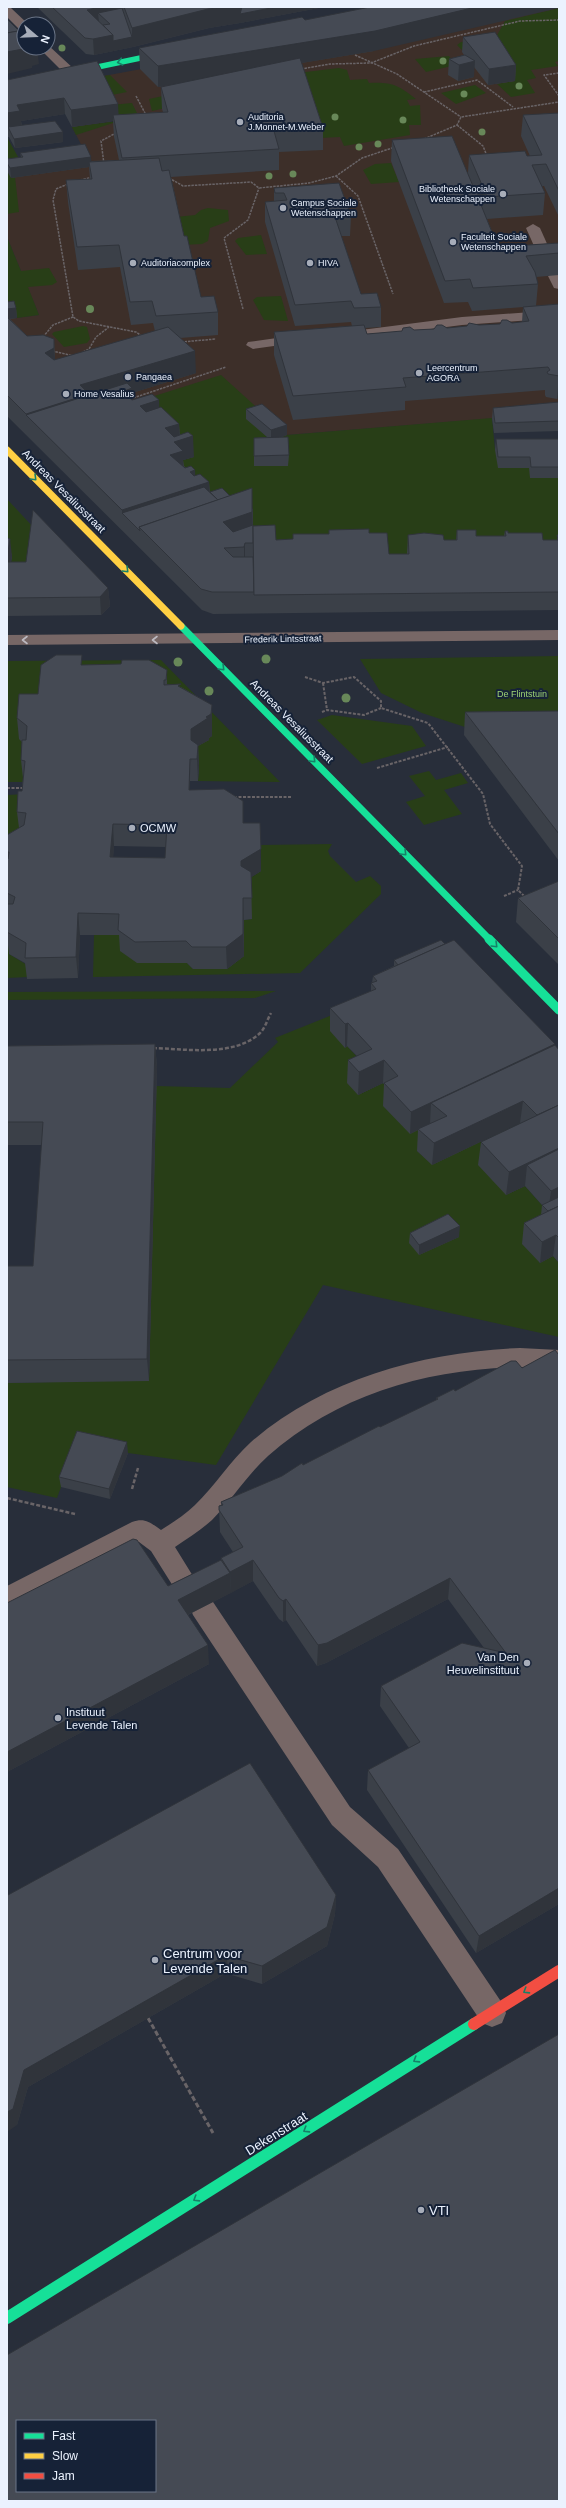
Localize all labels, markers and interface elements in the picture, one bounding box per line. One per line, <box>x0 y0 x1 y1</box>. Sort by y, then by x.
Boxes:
north arrow <box>16 16 56 56</box>
text: N <box>38 34 52 45</box>
one-way arrow <box>117 57 123 66</box>
place label: Auditoria J.Monnet-M.Weber <box>248 112 324 132</box>
marker: Auditoria J.Monnet-M.Weber <box>235 117 245 127</box>
place label: Bibliotheek Sociale Wetenschappen <box>419 184 495 204</box>
marker: Bibliotheek Sociale Wetenschappen <box>498 189 508 199</box>
place label: Campus Sociale Wetenschappen <box>291 198 357 218</box>
marker: Campus Sociale Wetenschappen <box>278 203 288 213</box>
place label: Faculteit Sociale Wetenschappen <box>461 232 527 252</box>
marker: Faculteit Sociale Wetenschappen <box>448 237 458 247</box>
marker: Auditoriacomplex <box>128 258 138 268</box>
place label: Auditoriacomplex <box>141 258 211 268</box>
marker: HIVA <box>305 258 315 268</box>
place label: HIVA <box>318 258 338 268</box>
place label: Leercentrum AGORA <box>427 363 478 383</box>
marker: Leercentrum AGORA <box>414 368 424 378</box>
marker: Pangaea <box>123 372 133 382</box>
place label: Pangaea <box>136 372 172 382</box>
marker: Home Vesalius <box>61 389 71 399</box>
place label: Home Vesalius <box>74 389 135 399</box>
street label: Andreas Vesaliusstraat <box>20 447 108 535</box>
one-way arrow <box>29 473 37 481</box>
one-way arrow <box>121 565 129 573</box>
street label: Frederik Lintsstraat <box>244 633 322 645</box>
one-way arrow <box>22 636 28 644</box>
one-way arrow <box>152 636 158 644</box>
one-way arrow <box>217 663 225 671</box>
street label: Andreas Vesaliusstraat <box>248 677 336 765</box>
park label: De Flintstuin <box>497 689 547 699</box>
one-way arrow <box>308 755 316 763</box>
place label: OCMW <box>140 822 177 834</box>
marker: OCMW <box>127 823 137 833</box>
one-way arrow <box>399 848 407 856</box>
one-way arrow <box>491 940 498 948</box>
place label: Van Den Heuvelinstituut <box>447 1651 519 1676</box>
marker: Van Den Heuvelinstituut <box>522 1658 532 1668</box>
place label: Instituut Levende Talen <box>66 1706 137 1731</box>
marker: Instituut Levende Talen <box>53 1713 63 1723</box>
place label: Centrum voor Levende Talen <box>163 1946 247 1976</box>
marker: Centrum voor Levende Talen <box>150 1955 160 1965</box>
one-way arrow <box>523 1987 530 1994</box>
one-way arrow <box>413 2056 420 2063</box>
street label: Dekenstraat <box>243 2108 310 2158</box>
one-way arrow <box>303 2125 310 2132</box>
one-way arrow <box>193 2194 200 2202</box>
place label: VTI <box>429 2203 449 2218</box>
marker: VTI <box>416 2205 426 2215</box>
legend <box>16 2420 156 2492</box>
text: Fast <box>52 2429 76 2443</box>
text: Slow <box>52 2449 78 2463</box>
text: Jam <box>52 2469 75 2483</box>

